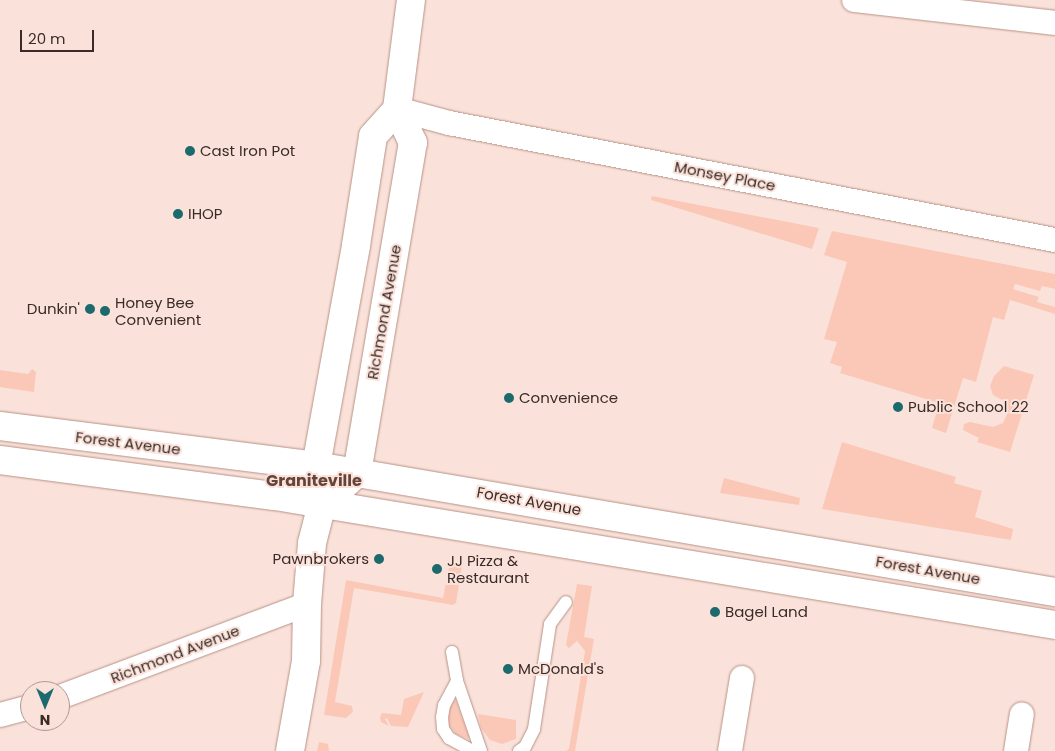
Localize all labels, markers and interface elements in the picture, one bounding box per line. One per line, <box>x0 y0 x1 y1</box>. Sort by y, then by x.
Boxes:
scale bar <box>22 20 96 52</box>
text: 20 m <box>28 28 66 49</box>
place label: Cast Iron Pot <box>200 142 295 160</box>
marker: Cast Iron Pot <box>184 145 196 157</box>
street label: Monsey Place <box>673 157 777 195</box>
place label: IHOP <box>188 205 223 223</box>
marker: IHOP <box>172 208 184 220</box>
street label: Richmond Avenue <box>363 243 405 381</box>
place label: Honey Bee Convenient <box>115 293 201 328</box>
place label: Dunkin' <box>27 300 80 318</box>
marker: Dunkin' <box>84 303 96 315</box>
marker: Honey Bee Convenient <box>99 305 111 317</box>
place label: Convenience <box>519 389 618 407</box>
marker: Convenience <box>503 392 515 404</box>
place label: Public School 22 <box>908 398 1029 416</box>
marker: Public School 22 <box>892 401 904 413</box>
street label: Forest Avenue <box>74 428 182 458</box>
district label: Graniteville <box>266 471 362 491</box>
street label: Forest Avenue <box>475 483 583 519</box>
place label: Pawnbrokers <box>272 550 369 568</box>
place label: JJ Pizza & Restaurant <box>447 551 529 586</box>
street label: Forest Avenue <box>874 552 982 588</box>
marker: Pawnbrokers <box>373 553 385 565</box>
marker: JJ Pizza & Restaurant <box>431 563 443 575</box>
place label: Bagel Land <box>725 603 808 621</box>
marker: Bagel Land <box>709 606 721 618</box>
street label: Richmond Avenue <box>108 621 242 687</box>
place label: McDonald's <box>518 660 604 678</box>
marker: McDonald's <box>502 663 514 675</box>
north arrow <box>20 681 70 731</box>
text: N <box>40 710 50 730</box>

